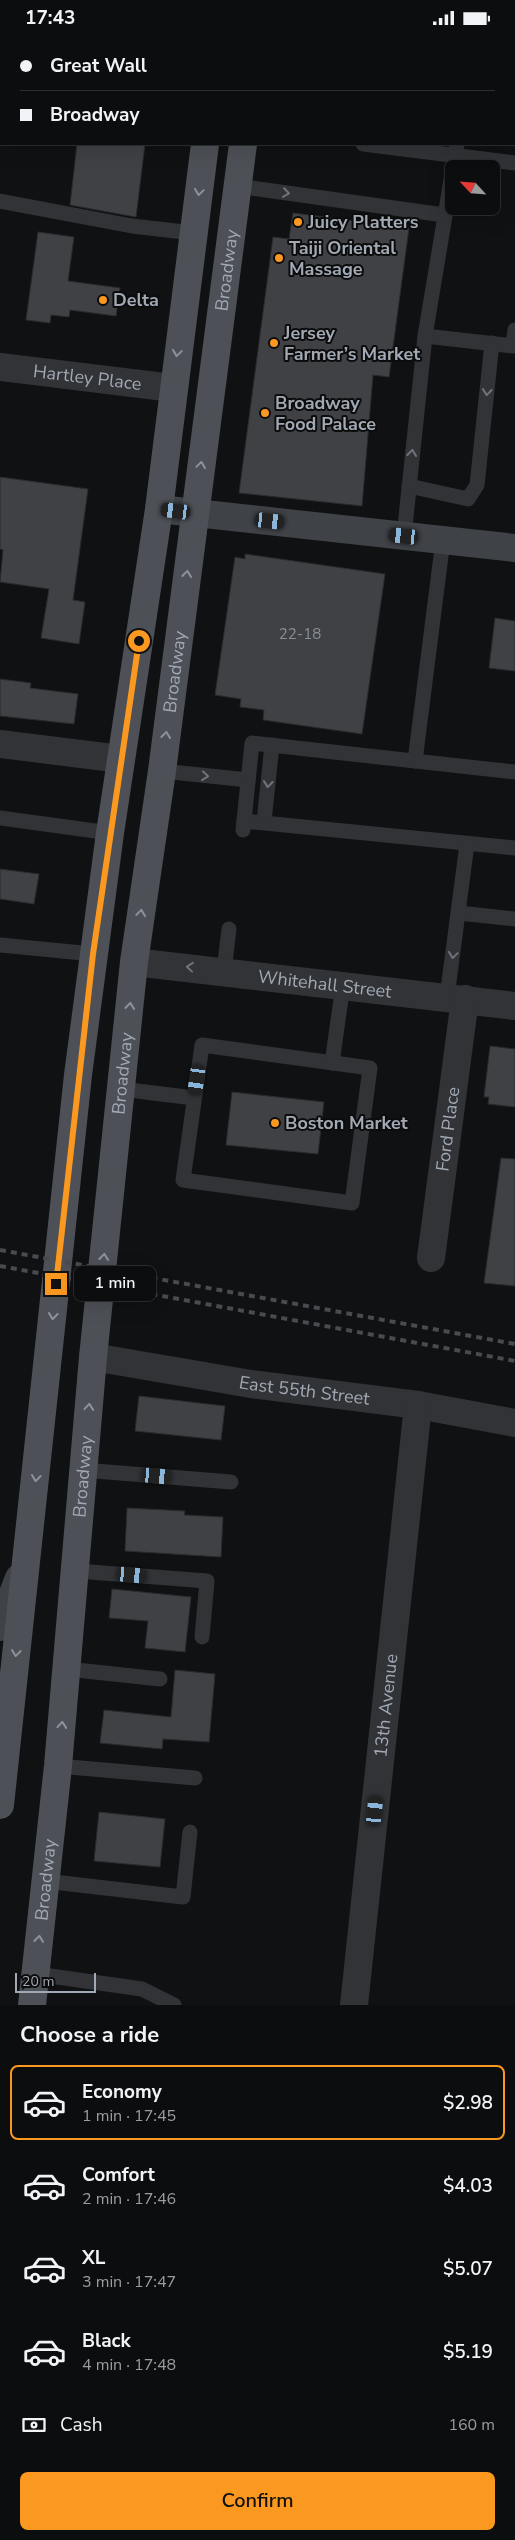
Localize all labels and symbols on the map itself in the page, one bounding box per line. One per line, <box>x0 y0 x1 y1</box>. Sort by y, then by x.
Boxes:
north arrow <box>445 160 500 215</box>
one-way arrow <box>282 187 290 198</box>
one-way arrow <box>194 188 205 196</box>
place label: Juicy Platters <box>307 210 419 234</box>
marker: Juicy Platters <box>292 216 304 228</box>
street label: Broadway <box>210 227 244 313</box>
place label: Taiji Oriental Massage <box>289 236 396 281</box>
marker: Taiji Oriental Massage <box>273 252 285 264</box>
place label: Delta <box>113 288 159 312</box>
marker: Delta <box>97 294 109 306</box>
place label: Jersey Farmer’s Market <box>283 321 420 366</box>
marker: Jersey Farmer’s Market <box>268 337 280 349</box>
one-way arrow <box>172 349 183 357</box>
street label: Hartley Place <box>32 359 143 396</box>
one-way arrow <box>481 388 492 396</box>
place label: Broadway Food Palace <box>275 391 376 436</box>
marker: Broadway Food Palace <box>259 407 271 419</box>
one-way arrow <box>407 448 418 456</box>
one-way arrow <box>195 461 205 469</box>
car <box>160 502 191 520</box>
car <box>254 512 285 530</box>
car <box>388 527 419 545</box>
one-way arrow <box>181 570 191 578</box>
house number: 22-18 <box>279 624 321 644</box>
street label: Broadway <box>158 629 192 714</box>
route start <box>128 630 150 652</box>
one-way arrow <box>160 731 171 739</box>
one-way arrow <box>201 770 209 781</box>
one-way arrow <box>263 780 274 788</box>
one-way arrow <box>135 909 146 917</box>
one-way arrow <box>448 951 459 959</box>
one-way arrow <box>186 962 194 973</box>
street label: Whitehall Street <box>257 964 393 1004</box>
one-way arrow <box>124 1002 135 1010</box>
street label: Broadway <box>106 1031 139 1116</box>
car <box>187 1064 206 1096</box>
street label: Ford Place <box>430 1085 465 1173</box>
place label: Boston Market <box>285 1111 408 1135</box>
marker: Boston Market <box>269 1117 281 1129</box>
one-way arrow <box>98 1252 109 1260</box>
callout: 1 min <box>74 1267 156 1301</box>
route end <box>45 1273 67 1295</box>
one-way arrow <box>48 1312 59 1320</box>
street label: East 55th Street <box>237 1370 372 1411</box>
one-way arrow <box>84 1402 95 1410</box>
street label: Broadway <box>67 1434 98 1518</box>
car <box>141 1467 172 1485</box>
one-way arrow <box>31 1474 42 1482</box>
car <box>116 1566 147 1584</box>
one-way arrow <box>11 1649 22 1657</box>
street label: 13th Avenue <box>368 1653 403 1759</box>
one-way arrow <box>56 1721 67 1729</box>
car <box>365 1795 384 1827</box>
street label: Broadway <box>29 1837 62 1922</box>
one-way arrow <box>33 1935 44 1943</box>
scale bar <box>15 1970 96 1993</box>

